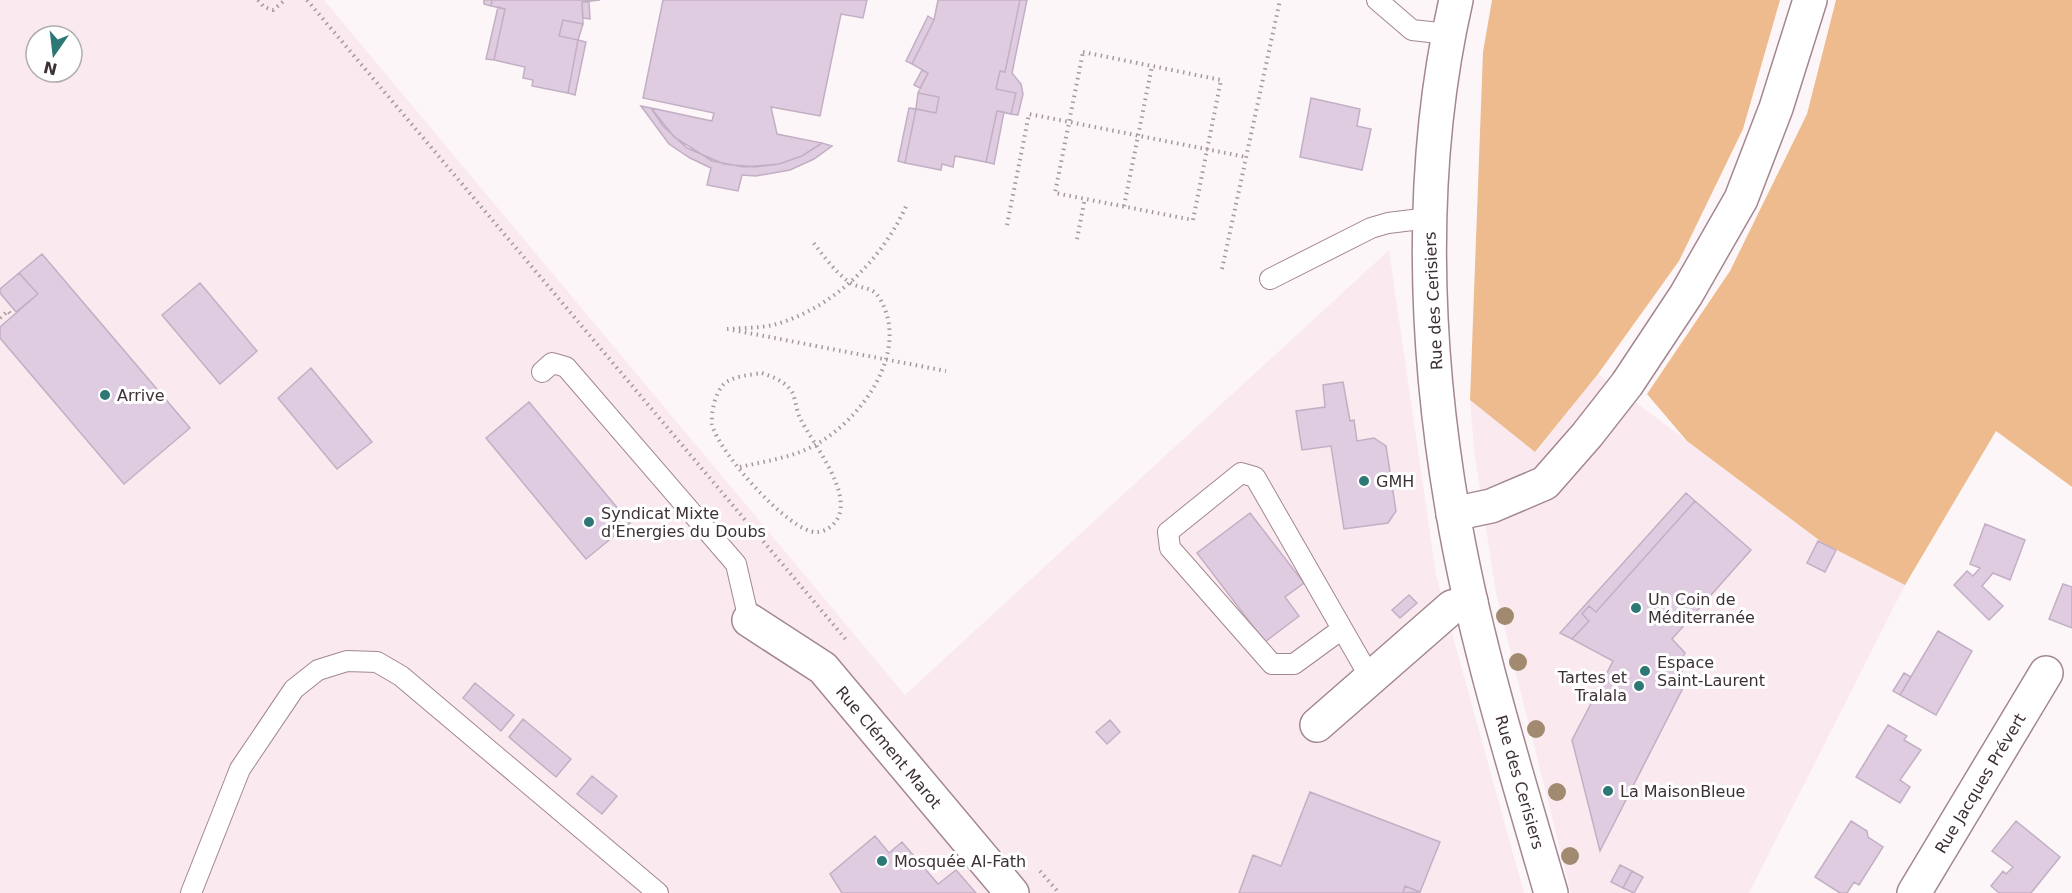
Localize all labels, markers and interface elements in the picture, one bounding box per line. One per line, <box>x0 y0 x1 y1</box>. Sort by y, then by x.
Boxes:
north arrow <box>24 24 84 84</box>
text: N <box>42 57 59 79</box>
street label: Rue des Cerisiers <box>1420 231 1447 371</box>
place label: Arrive <box>117 386 165 405</box>
marker: Arrive <box>98 388 112 402</box>
place label: GMH <box>1376 472 1414 491</box>
marker: GMH <box>1357 474 1371 488</box>
place label: Syndicat Mixte d'Energies du Doubs <box>601 504 766 541</box>
marker: Syndicat Mixte d'Energies du Doubs <box>582 515 596 529</box>
place label: Un Coin de Méditerranée <box>1648 590 1755 627</box>
marker: Un Coin de Méditerranée <box>1629 601 1643 615</box>
place label: Espace Saint-Laurent <box>1657 653 1765 690</box>
marker: Espace Saint-Laurent <box>1638 664 1652 678</box>
place label: Tartes et Tralala <box>1557 668 1627 705</box>
marker: Tartes et Tralala <box>1632 679 1646 693</box>
street label: Rue Clément Marot <box>832 682 945 812</box>
street label: Rue Jacques Prévert <box>1931 710 2030 857</box>
street label: Rue des Cerisiers <box>1491 713 1548 851</box>
place label: La MaisonBleue <box>1620 782 1745 801</box>
marker: La MaisonBleue <box>1601 784 1615 798</box>
place label: Mosquée Al-Fath <box>894 852 1026 871</box>
marker: Mosquée Al-Fath <box>875 854 889 868</box>

